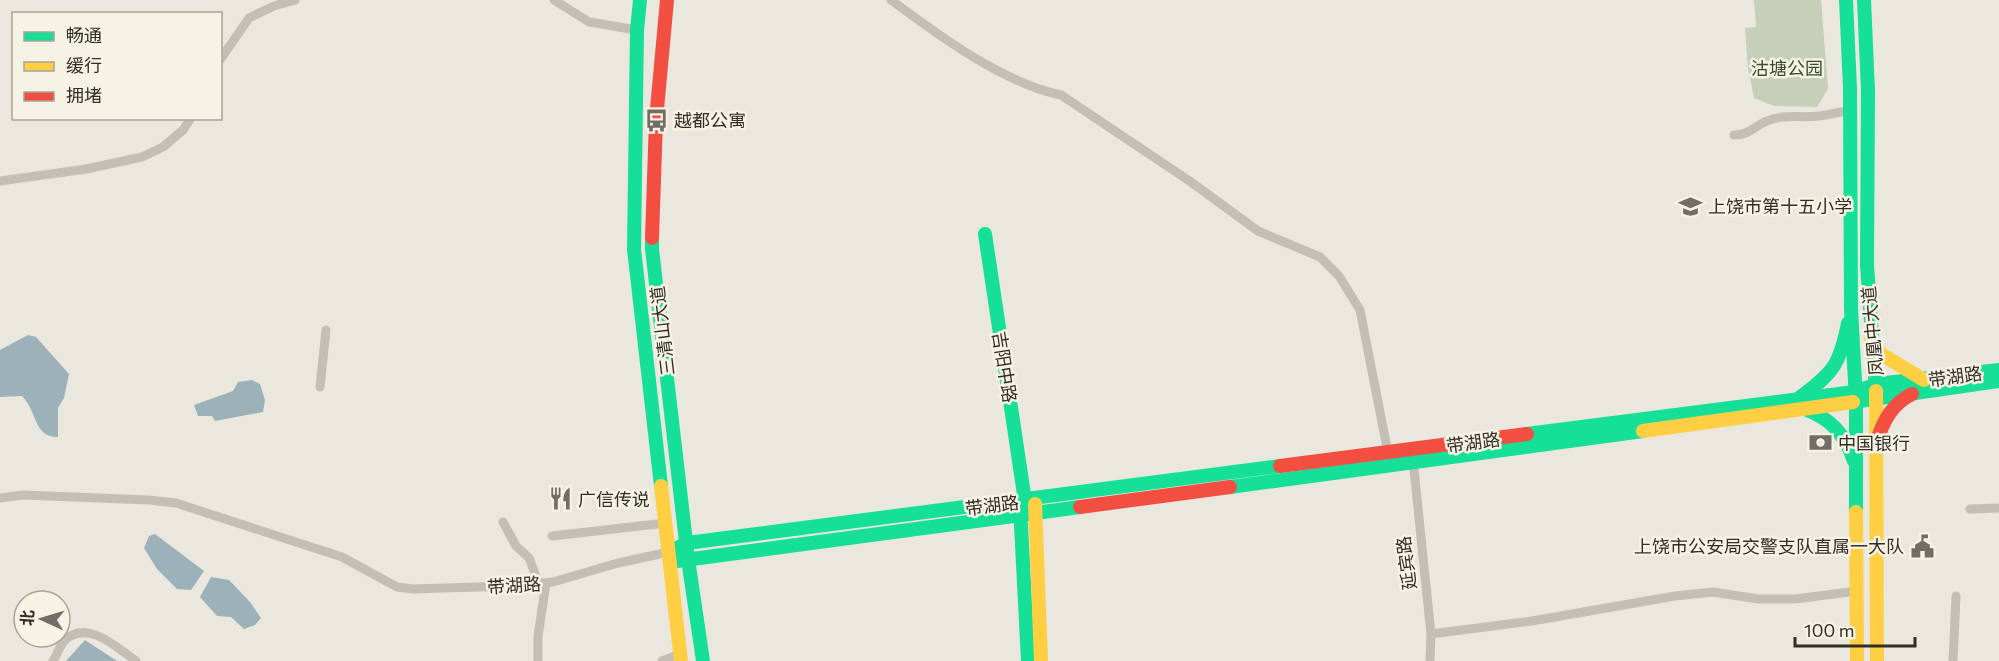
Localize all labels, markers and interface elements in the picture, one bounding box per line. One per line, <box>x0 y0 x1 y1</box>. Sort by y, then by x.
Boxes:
legend <box>12 12 222 120</box>
text: 畅通 <box>66 24 102 46</box>
text: 缓行 <box>66 54 102 76</box>
park label: 沽塘公园 <box>1751 57 1823 79</box>
text: 拥堵 <box>66 84 102 106</box>
bus stop icon: 越都公寓 <box>643 107 669 133</box>
place label: 越都公寓 <box>674 109 746 131</box>
school or university icon: 上饶市第十五小学 <box>1677 193 1703 219</box>
place label: 上饶市第十五小学 <box>1708 195 1852 217</box>
street label: 三清山大道 <box>646 285 678 377</box>
street label: 凤凰中大道 <box>1857 285 1887 377</box>
street label: 吉阳中路 <box>989 330 1021 404</box>
street label: 带湖路 <box>1927 361 1983 391</box>
street label: 带湖路 <box>1445 427 1501 457</box>
bank icon: 中国银行 <box>1807 430 1833 456</box>
place label: 中国银行 <box>1838 432 1910 454</box>
restaurant icon: 广信传说 <box>547 486 573 512</box>
place label: 广信传说 <box>578 488 650 510</box>
street label: 带湖路 <box>964 491 1020 519</box>
public building icon: 上饶市公安局交警支队直属一大队 <box>1909 533 1935 559</box>
street label: 延宾路 <box>1392 535 1420 591</box>
place label: 上饶市公安局交警支队直属一大队 <box>1634 535 1904 557</box>
street label: 带湖路 <box>486 572 542 598</box>
north arrow <box>12 589 72 649</box>
text: 北 <box>17 609 37 627</box>
scale bar <box>1795 610 1915 648</box>
text: 100 m <box>1804 619 1854 641</box>

